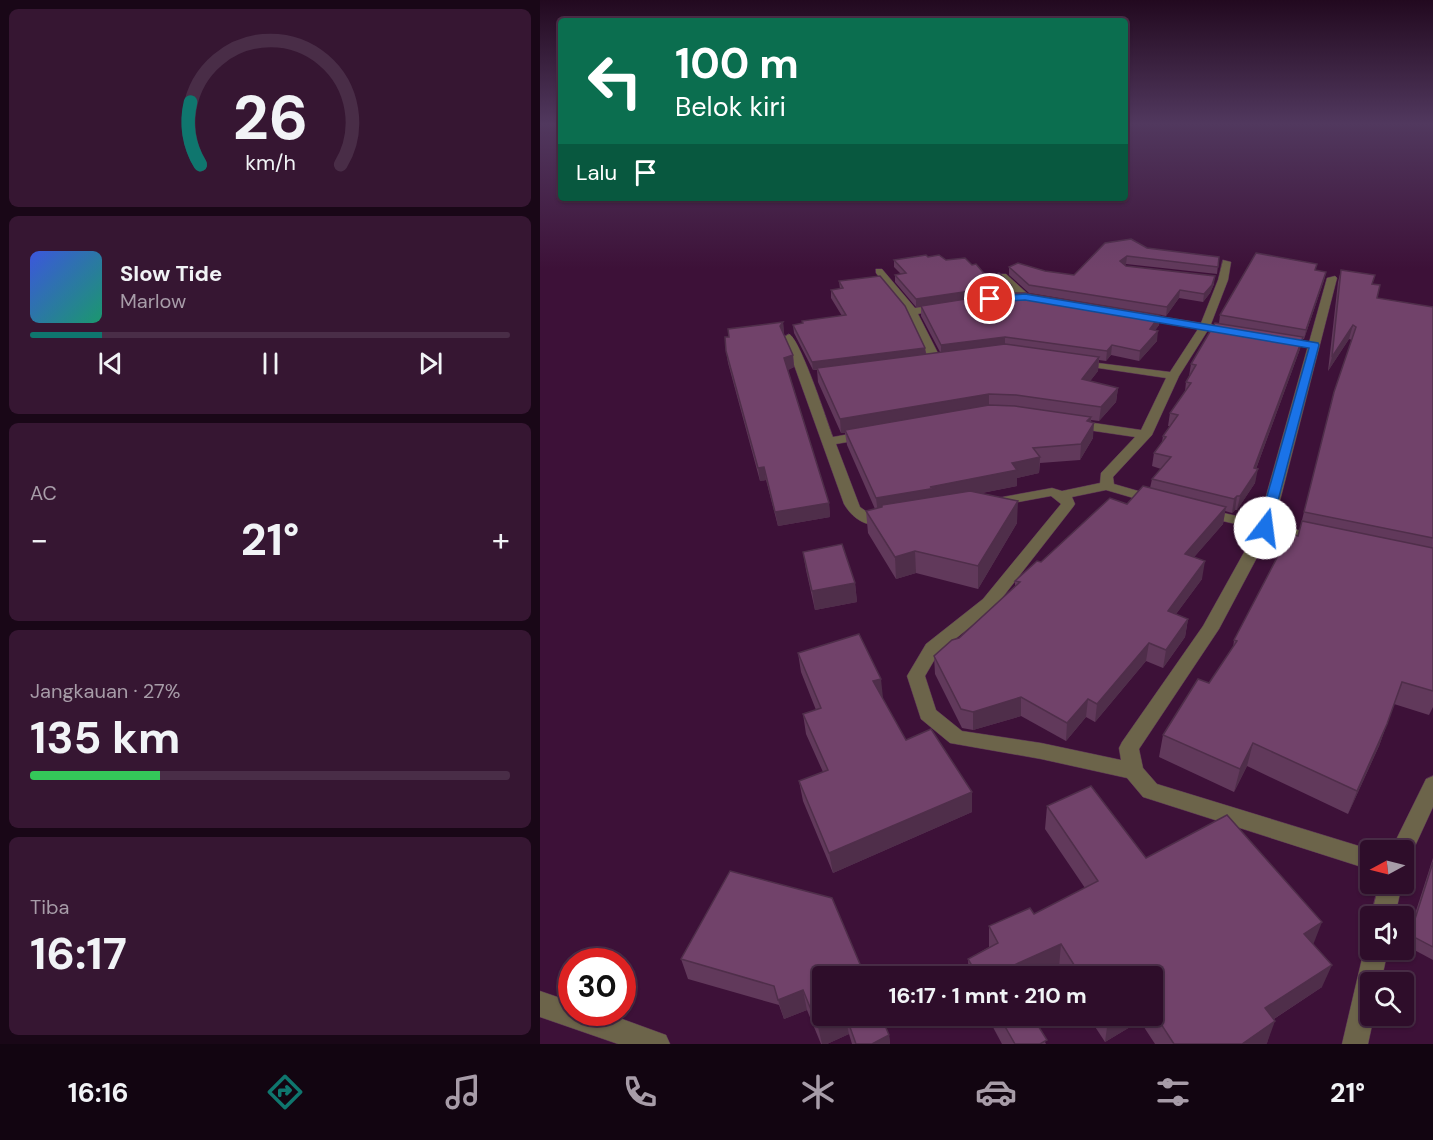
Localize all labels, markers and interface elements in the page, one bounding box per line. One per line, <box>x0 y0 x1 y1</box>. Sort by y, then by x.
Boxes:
text: 100 m <box>675 36 799 91</box>
icon: left <box>576 42 654 120</box>
text: 26 <box>232 77 308 158</box>
text: Belok kiri <box>675 89 786 124</box>
text: km/h <box>245 149 295 177</box>
icon: arrive <box>629 156 662 189</box>
text: Lalu <box>576 158 617 187</box>
text: Slow Tide <box>120 259 222 288</box>
pin <box>964 273 1015 324</box>
icon: arrive <box>973 282 1006 315</box>
text: Marlow <box>120 288 186 314</box>
icon: previous <box>94 347 127 380</box>
icon: pause <box>254 347 287 380</box>
icon: next <box>414 347 447 380</box>
text: AC <box>30 480 57 506</box>
position arrow <box>1233 496 1297 560</box>
text: 21° <box>241 510 299 569</box>
text: − <box>30 518 48 561</box>
text: + <box>492 518 510 561</box>
text: Jangkauan · 27% <box>30 678 180 704</box>
text: 135 km <box>30 708 180 767</box>
north arrow <box>1360 840 1414 894</box>
map controls <box>1360 840 1414 1026</box>
text: Tiba <box>30 894 69 920</box>
button: sound <box>1360 906 1414 960</box>
text: 16:17 <box>30 924 127 983</box>
speed limit sign: 30 <box>558 948 636 1026</box>
button: search <box>1360 972 1414 1026</box>
text: 16:17 · 1 mnt · 210 m <box>888 981 1087 1010</box>
icon: directions <box>264 1071 306 1113</box>
icon: music <box>442 1071 484 1113</box>
icon: phone <box>619 1071 661 1113</box>
icon: climate <box>797 1071 839 1113</box>
icon: car <box>975 1071 1017 1113</box>
icon: filters <box>1152 1071 1194 1113</box>
text: 16:16 <box>68 1075 129 1110</box>
text: 21° <box>1330 1075 1365 1110</box>

